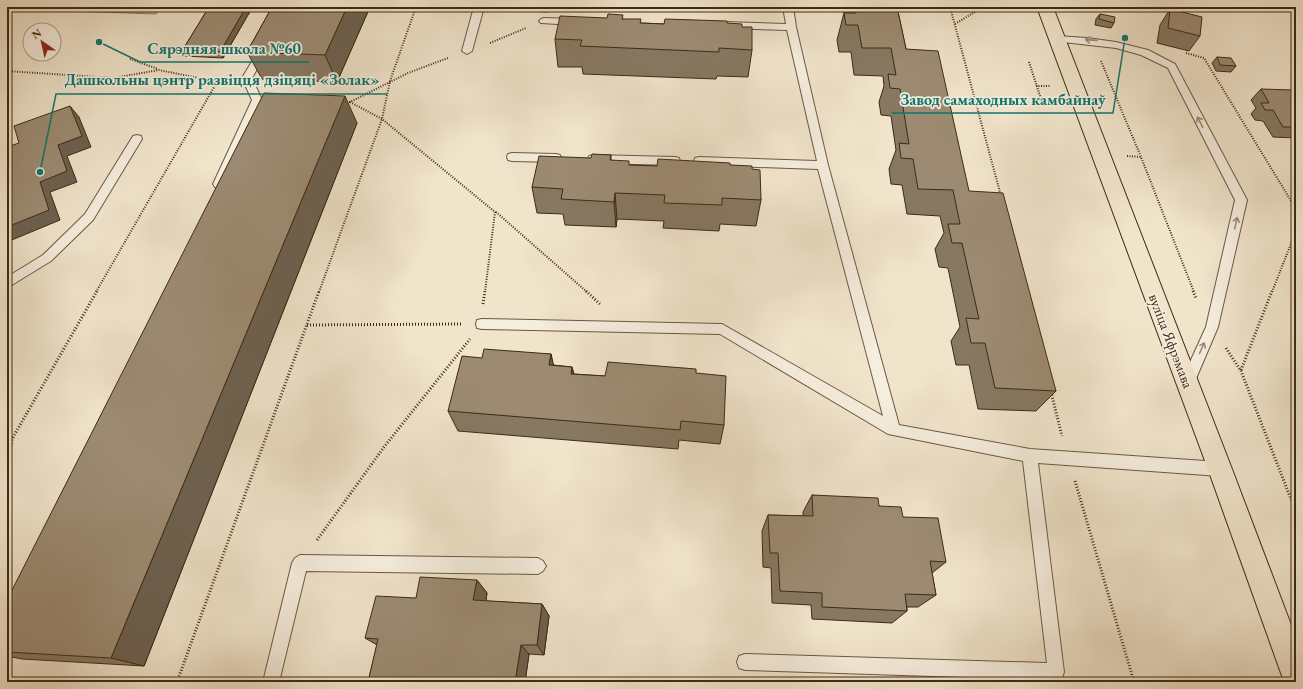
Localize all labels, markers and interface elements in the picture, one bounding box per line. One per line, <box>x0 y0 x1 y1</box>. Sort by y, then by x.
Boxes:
north arrow <box>22 22 62 62</box>
text: N <box>29 25 44 42</box>
callout: Сярэдняя школа №60 <box>140 34 309 62</box>
one-way arrow <box>1085 37 1098 44</box>
text: Сярэдняя школа №60 <box>147 38 301 59</box>
callout: Дашкольны цэнтр развіцця дзіцяці «Золак» <box>56 66 387 94</box>
text: Дашкольны цэнтр развіцця дзіцяці «Золак» <box>64 69 380 90</box>
callout: Завод самаходных камбайнаў <box>892 85 1113 113</box>
text: Завод самаходных камбайнаў <box>900 89 1106 110</box>
one-way arrow <box>1196 116 1203 128</box>
one-way arrow <box>1232 216 1240 229</box>
street label: вуліца Яфрэмава <box>1145 291 1198 391</box>
one-way arrow <box>1199 342 1207 354</box>

